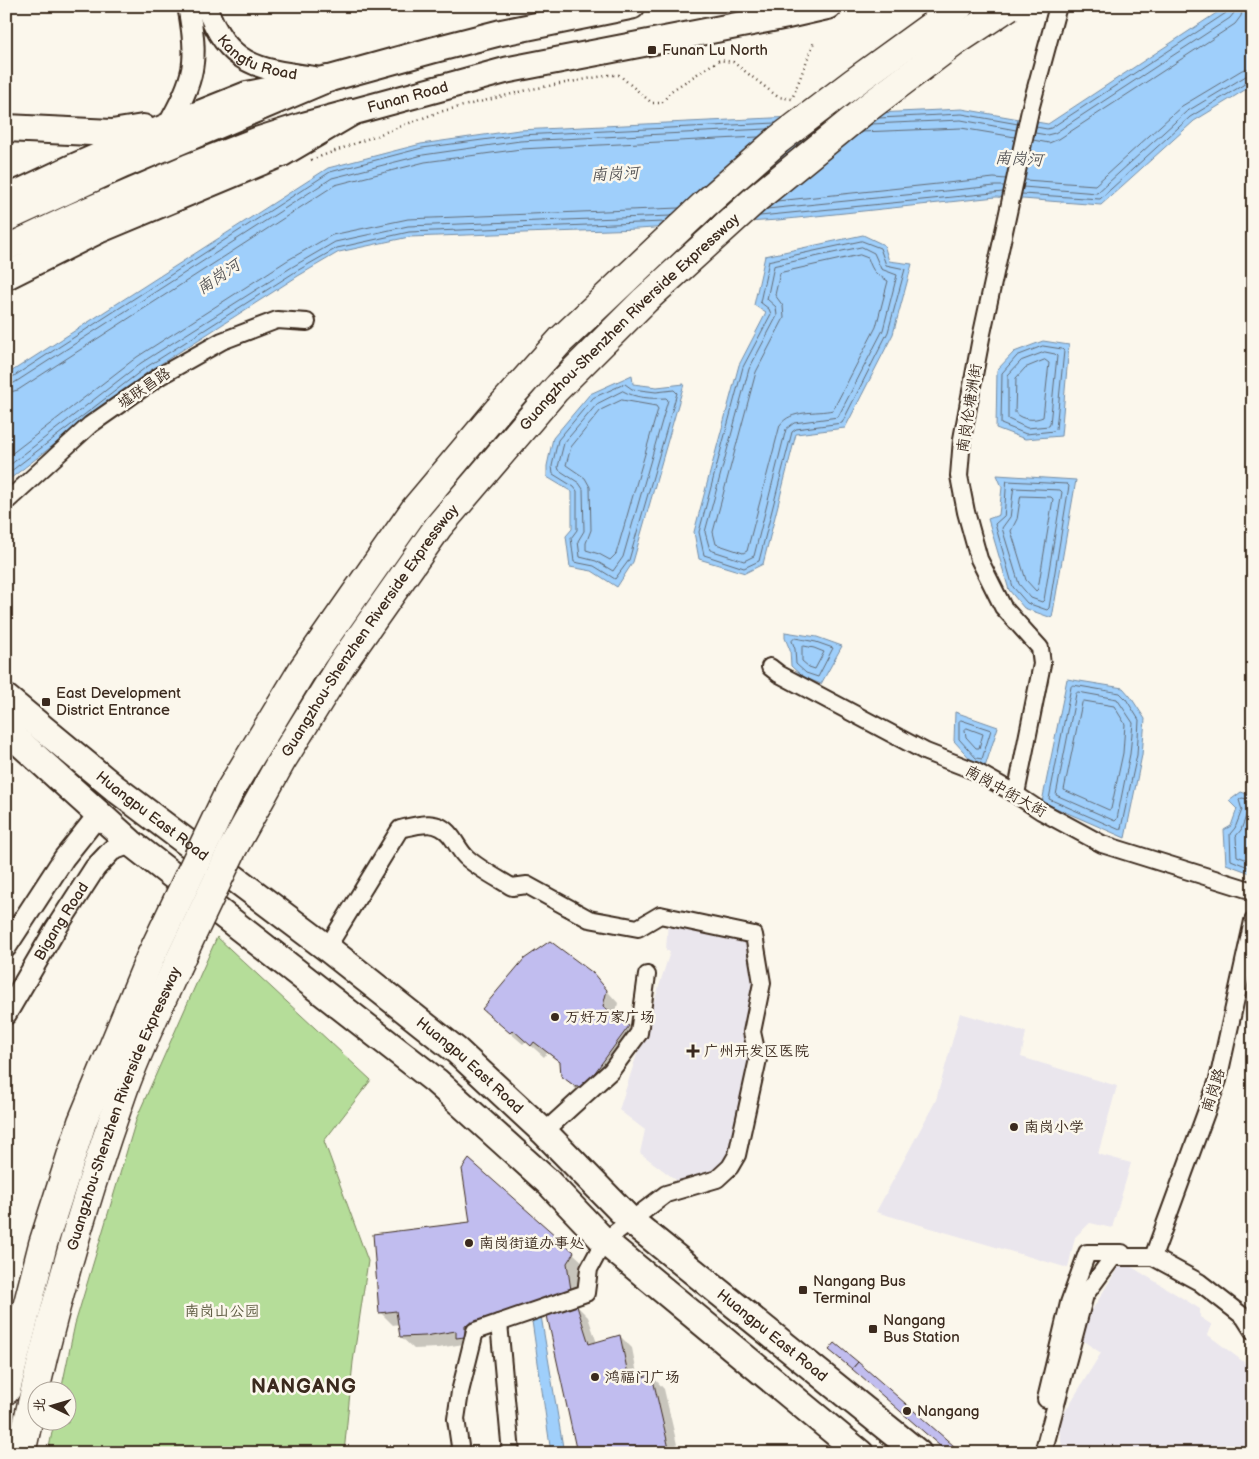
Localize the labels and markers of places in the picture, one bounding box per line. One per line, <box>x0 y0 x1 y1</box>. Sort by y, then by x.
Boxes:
place label: Funan Lu North <box>662 41 768 60</box>
marker: Funan Lu North <box>646 44 658 56</box>
place label: East Development District Entrance <box>56 684 181 720</box>
marker: East Development District Entrance <box>40 696 52 708</box>
place label: 万好万家广场 <box>565 1008 655 1027</box>
marker: 万好万家广场 <box>549 1011 561 1023</box>
place label: 广州开发区医院 <box>704 1042 809 1061</box>
marker: 广州开发区医院 <box>686 1044 700 1058</box>
place label: 南岗小学 <box>1024 1118 1084 1137</box>
marker: 南岗小学 <box>1008 1121 1020 1133</box>
place label: 南岗街道办事处 <box>479 1234 584 1253</box>
marker: 南岗街道办事处 <box>463 1237 475 1249</box>
place label: Nangang Bus Terminal <box>813 1272 906 1308</box>
marker: Nangang Bus Terminal <box>797 1284 809 1296</box>
place label: Nangang Bus Station <box>883 1311 960 1347</box>
marker: Nangang Bus Station <box>867 1323 879 1335</box>
place label: 鸿福门广场 <box>605 1368 680 1387</box>
marker: 鸿福门广场 <box>589 1371 601 1383</box>
place label: Nangang <box>917 1402 980 1421</box>
marker: Nangang <box>901 1405 913 1417</box>

